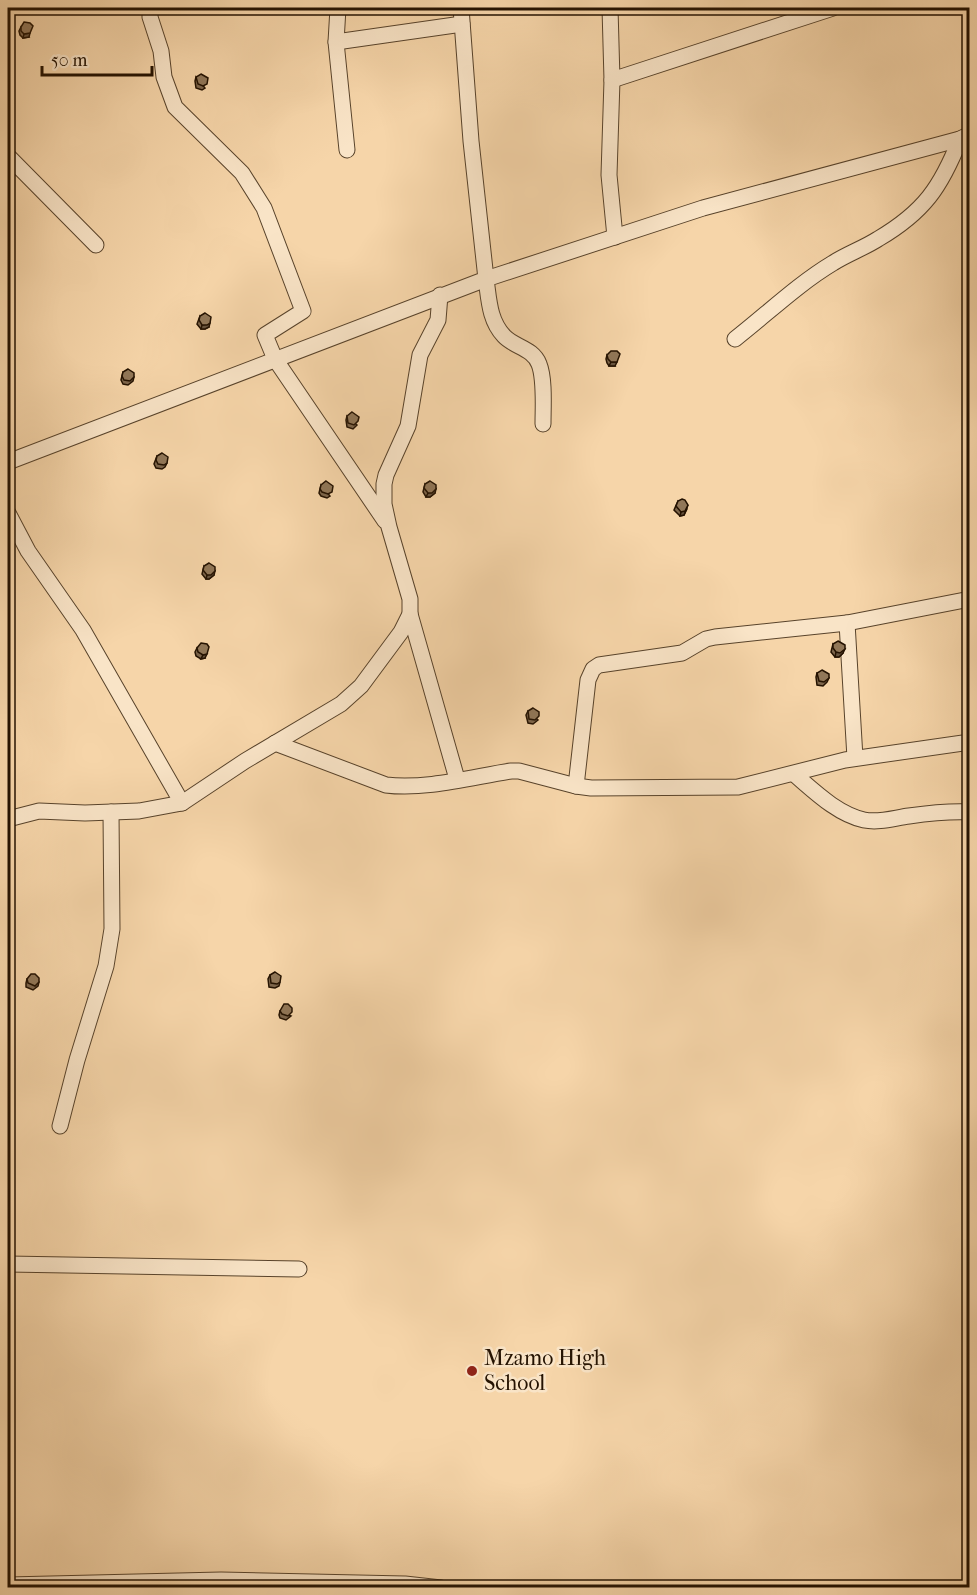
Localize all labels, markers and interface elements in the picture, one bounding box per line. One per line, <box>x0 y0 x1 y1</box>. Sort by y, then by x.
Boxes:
scale bar <box>42 39 152 77</box>
text: 50 m <box>51 50 88 71</box>
place label: Mzamo High School <box>484 1345 607 1396</box>
marker: Mzamo High School <box>465 1364 479 1378</box>

